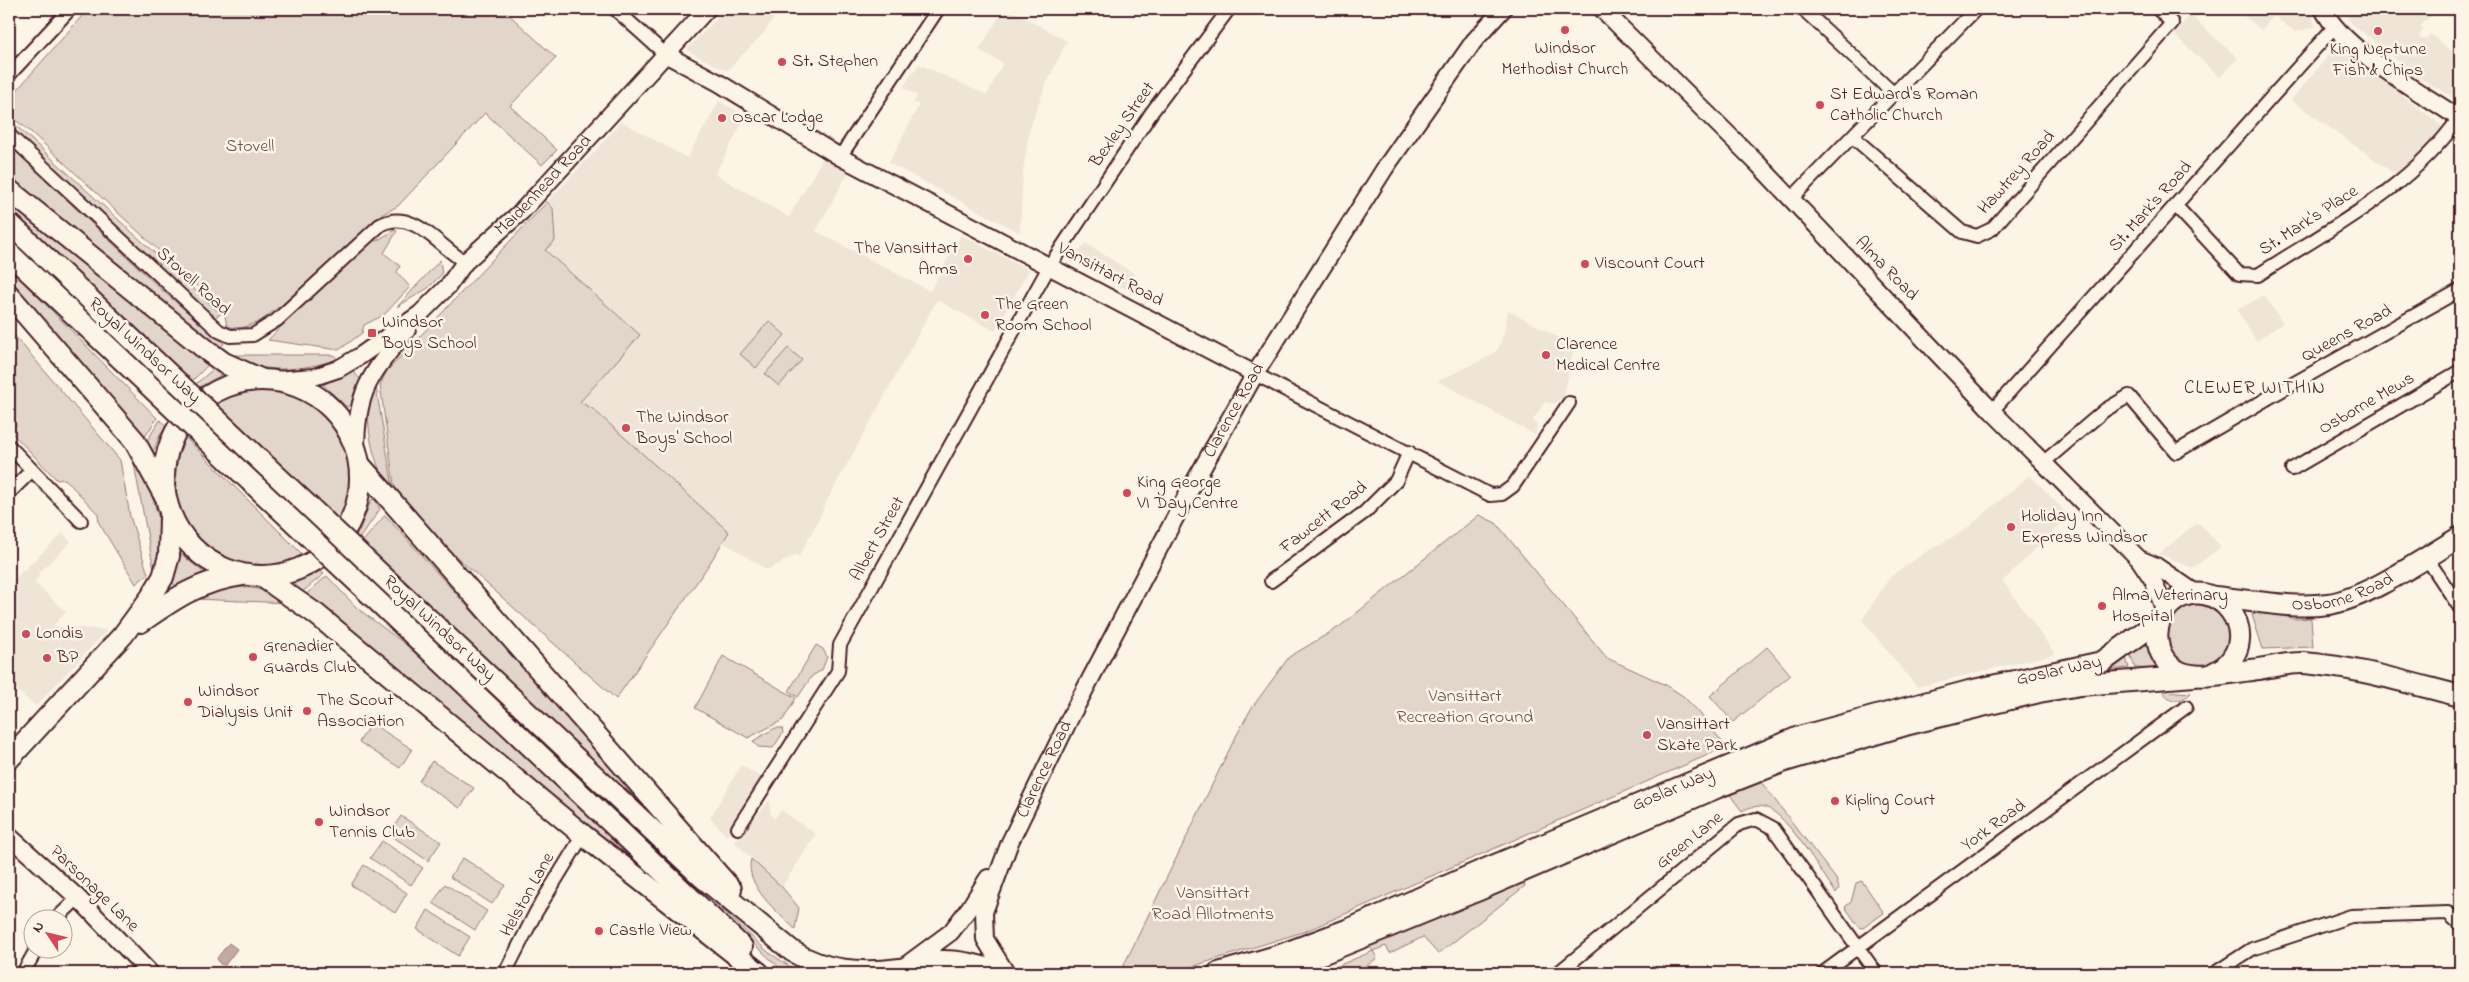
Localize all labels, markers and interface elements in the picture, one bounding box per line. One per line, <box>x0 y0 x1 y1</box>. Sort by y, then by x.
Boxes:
marker: Windsor Methodist Church <box>1559 24 1571 36</box>
marker: King Neptune Fish & Chips <box>2372 25 2384 37</box>
place label: Windsor Methodist Church <box>1502 36 1628 83</box>
place label: King Neptune Fish & Chips <box>2330 37 2427 84</box>
place label: St. Stephen <box>792 49 878 75</box>
marker: St. Stephen <box>776 56 788 68</box>
street label: Bexley Street <box>1083 77 1162 174</box>
place label: St Edward's Roman Catholic Church <box>1830 82 1978 129</box>
marker: St Edward's Roman Catholic Church <box>1814 99 1826 111</box>
place label: Oscar Lodge <box>732 105 824 132</box>
marker: Oscar Lodge <box>716 112 728 124</box>
street label: Hawtrey Road <box>1972 125 2062 221</box>
street label: Maidenhead Road <box>489 129 598 242</box>
park label: Stovell <box>226 134 274 160</box>
street label: St. Mark's Road <box>2103 156 2199 258</box>
street label: St. Mark's Place <box>2254 179 2364 263</box>
street label: Alma Road <box>1848 231 1924 307</box>
place label: The Vansittart Arms <box>854 236 958 283</box>
street label: Vansittart Road <box>1052 236 1168 314</box>
street label: Stovell Road <box>150 241 236 323</box>
place label: Viscount Court <box>1594 251 1705 277</box>
marker: The Vansittart Arms <box>962 253 974 265</box>
marker: Viscount Court <box>1579 258 1591 270</box>
street label: Royal Windsor Way <box>82 292 206 410</box>
place label: The Green Room School <box>995 292 1091 339</box>
street label: Queens Road <box>2297 298 2397 370</box>
marker: The Green Room School <box>979 309 991 321</box>
place label: Windsor Boys School <box>381 310 476 357</box>
marker: Windsor Boys School <box>366 327 378 339</box>
place label: Clarence Medical Centre <box>1556 332 1661 379</box>
marker: Clarence Medical Centre <box>1540 349 1552 361</box>
street label: Clarence Road <box>1197 358 1272 463</box>
street label: Osborne Mews <box>2314 366 2420 442</box>
district label: CLEWER WITHIN <box>2184 375 2326 402</box>
place label: The Windsor Boys' School <box>635 405 732 452</box>
marker: The Windsor Boys' School <box>620 422 632 434</box>
place label: King George VI Day Centre <box>1136 470 1239 517</box>
street label: Fawcett Road <box>1274 475 1373 561</box>
marker: King George VI Day Centre <box>1121 487 1133 499</box>
street label: Albert Street <box>844 492 912 586</box>
place label: Holiday Inn Express Windsor <box>2021 504 2148 551</box>
marker: Holiday Inn Express Windsor <box>2005 521 2017 533</box>
street label: Osborne Road <box>2291 567 2398 619</box>
street label: Royal Windsor Way <box>377 570 501 688</box>
place label: Alma Veterinary Hospital <box>2112 583 2228 630</box>
marker: Alma Veterinary Hospital <box>2096 600 2108 612</box>
place label: Londis <box>36 621 83 647</box>
marker: Londis <box>20 628 32 640</box>
place label: Grenadier Guards Club <box>263 634 357 681</box>
place label: BP <box>56 645 79 671</box>
street label: Goslar Way <box>2014 649 2104 693</box>
marker: Grenadier Guards Club <box>247 651 259 663</box>
marker: BP <box>41 652 53 664</box>
place label: Windsor Dialysis Unit <box>197 679 293 726</box>
park label: Vansittart Recreation Ground <box>1397 684 1533 731</box>
place label: The Scout Association <box>317 688 404 735</box>
marker: Windsor Dialysis Unit <box>182 696 194 708</box>
marker: The Scout Association <box>301 705 313 717</box>
place label: Vansittart Skate Park <box>1656 712 1737 759</box>
street label: Clarence Road <box>1010 717 1080 823</box>
marker: Vansittart Skate Park <box>1641 729 1653 741</box>
street label: Goslar Way <box>1628 761 1718 819</box>
place label: Kipling Court <box>1845 788 1935 815</box>
street label: York Road <box>1956 794 2032 858</box>
marker: Kipling Court <box>1829 795 1841 807</box>
place label: Windsor Tennis Club <box>329 799 415 846</box>
street label: Green Lane <box>1651 805 1730 876</box>
marker: Windsor Tennis Club <box>313 816 325 828</box>
street label: Parsonage Lane <box>43 839 145 940</box>
street label: Helston Lane <box>494 847 562 942</box>
park label: Vansittart Road Allotments <box>1152 881 1274 928</box>
north arrow <box>22 910 72 960</box>
text: N <box>27 918 50 937</box>
place label: Castle View <box>609 918 692 944</box>
marker: Castle View <box>593 925 605 937</box>

